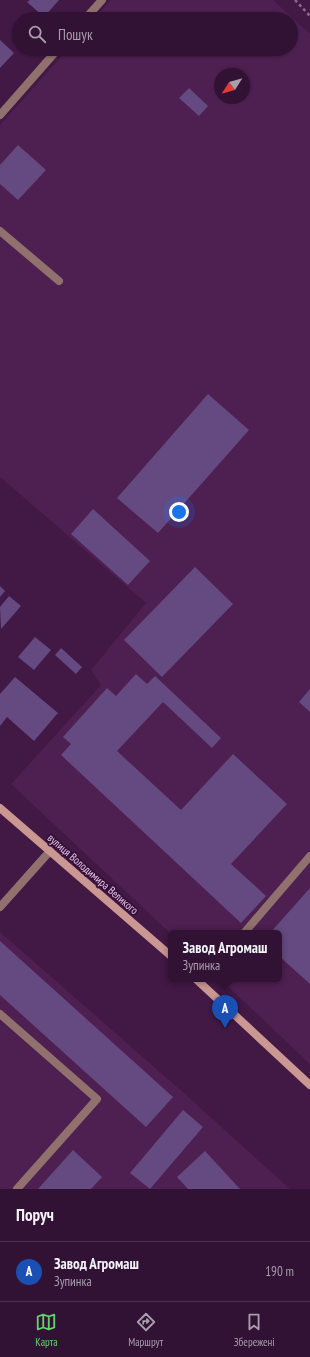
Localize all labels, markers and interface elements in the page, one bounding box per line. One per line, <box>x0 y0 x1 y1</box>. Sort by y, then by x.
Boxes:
search box <box>12 12 298 56</box>
icon: search <box>26 23 48 45</box>
text: Пошук <box>58 25 93 44</box>
north arrow <box>214 68 250 104</box>
your location <box>169 502 189 522</box>
street label: вулиця Володимира Великого <box>45 831 141 917</box>
popup <box>168 930 282 982</box>
text: Завод Агромаш <box>183 938 267 957</box>
text: Зупинка <box>183 957 220 974</box>
pin: A <box>212 995 238 1028</box>
text: Поруч <box>16 1204 54 1226</box>
text: Завод Агромаш <box>54 1254 139 1273</box>
text: A <box>26 1263 32 1280</box>
text: 190 m <box>265 1263 294 1280</box>
text: Зупинка <box>54 1273 92 1290</box>
tab: Карта <box>35 1311 58 1349</box>
tab: Маршрут <box>128 1311 163 1349</box>
tab: Збережені <box>234 1311 275 1349</box>

